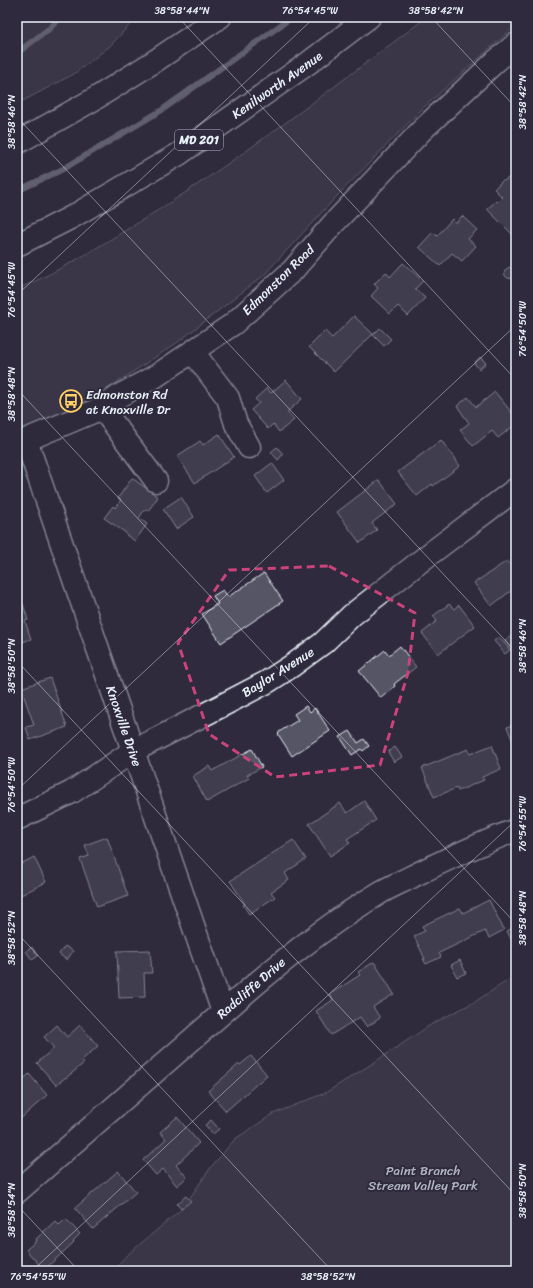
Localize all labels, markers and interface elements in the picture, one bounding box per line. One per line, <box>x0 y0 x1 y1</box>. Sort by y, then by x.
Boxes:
text: 38°58'44"N <box>154 2 210 20</box>
text: 76°54'45"W <box>282 2 338 20</box>
text: 38°58'42"N <box>409 2 463 20</box>
street label: Kenilworth Avenue <box>227 45 327 125</box>
text: 38°58'42"N <box>514 75 532 129</box>
text: 38°58'46"N <box>3 95 21 149</box>
road number: MD 201 <box>175 130 223 150</box>
street label: Edmonston Road <box>236 238 321 321</box>
text: 76°54'45"W <box>3 262 21 318</box>
text: 76°54'50"W <box>514 301 532 357</box>
text: 38°58'48"N <box>3 366 21 422</box>
place label: Edmonston Rd at Knoxville Dr <box>86 383 171 421</box>
bus stop icon: Edmonston Rd at Knoxville Dr <box>58 388 84 414</box>
text: 38°58'46"N <box>514 619 532 673</box>
text: 38°58'50"N <box>3 638 21 694</box>
street label: Baylor Avenue <box>237 640 319 703</box>
street label: Knoxville Drive <box>99 682 149 770</box>
text: 76°54'50"W <box>3 757 21 813</box>
text: 76°54'55"W <box>514 796 532 852</box>
text: 38°58'48"N <box>514 890 532 946</box>
text: 38°58'52"N <box>3 911 21 965</box>
street label: Radcliffe Drive <box>211 951 291 1025</box>
park label: Paint Branch Stream Valley Park <box>368 1159 478 1197</box>
text: 38°58'50"N <box>514 1163 532 1219</box>
text: 38°58'54"N <box>3 1182 21 1238</box>
text: 76°54'55"W <box>10 1268 66 1286</box>
text: 38°58'52"N <box>301 1268 355 1286</box>

